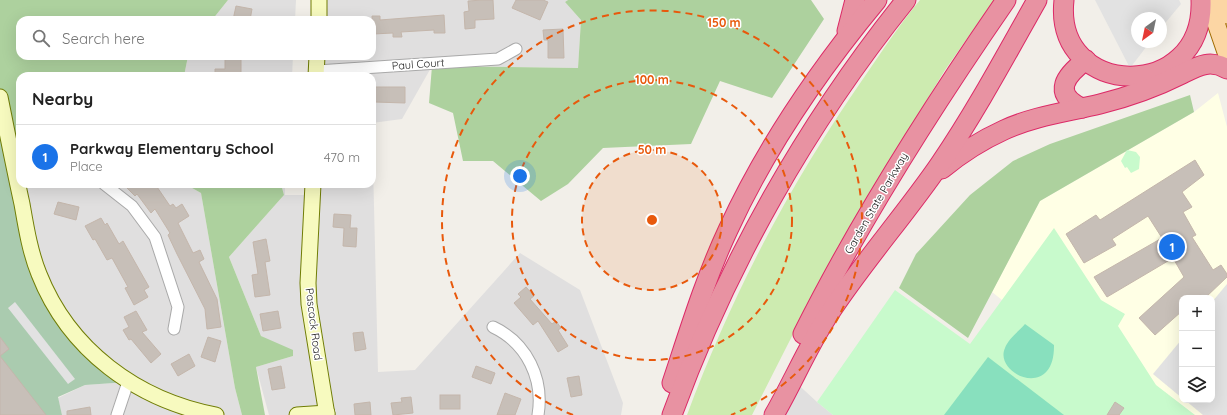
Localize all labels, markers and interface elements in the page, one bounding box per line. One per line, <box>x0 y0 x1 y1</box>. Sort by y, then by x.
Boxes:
north arrow <box>1131 12 1167 48</box>
text: 150 m <box>707 15 741 30</box>
search box <box>16 16 376 60</box>
icon: search <box>30 27 52 49</box>
text: Search here <box>62 29 145 48</box>
street label: Paul Court <box>391 55 445 73</box>
text: 100 m <box>635 72 669 87</box>
text: Nearby <box>32 88 93 109</box>
text: Parkway Elementary School <box>70 139 274 158</box>
text: 50 m <box>638 142 666 157</box>
text: 1 <box>42 149 48 165</box>
text: 470 m <box>324 149 360 165</box>
street label: Garden State Parkway <box>841 150 911 256</box>
text: Place <box>70 158 103 174</box>
your location <box>510 166 530 186</box>
centre of rings <box>645 213 659 227</box>
pin: 1 <box>1159 232 1185 262</box>
street label: Pascack Road <box>303 287 325 361</box>
map controls <box>1179 295 1215 403</box>
button: + <box>1179 295 1215 331</box>
button: − <box>1179 331 1215 367</box>
button: layers <box>1179 367 1215 403</box>

